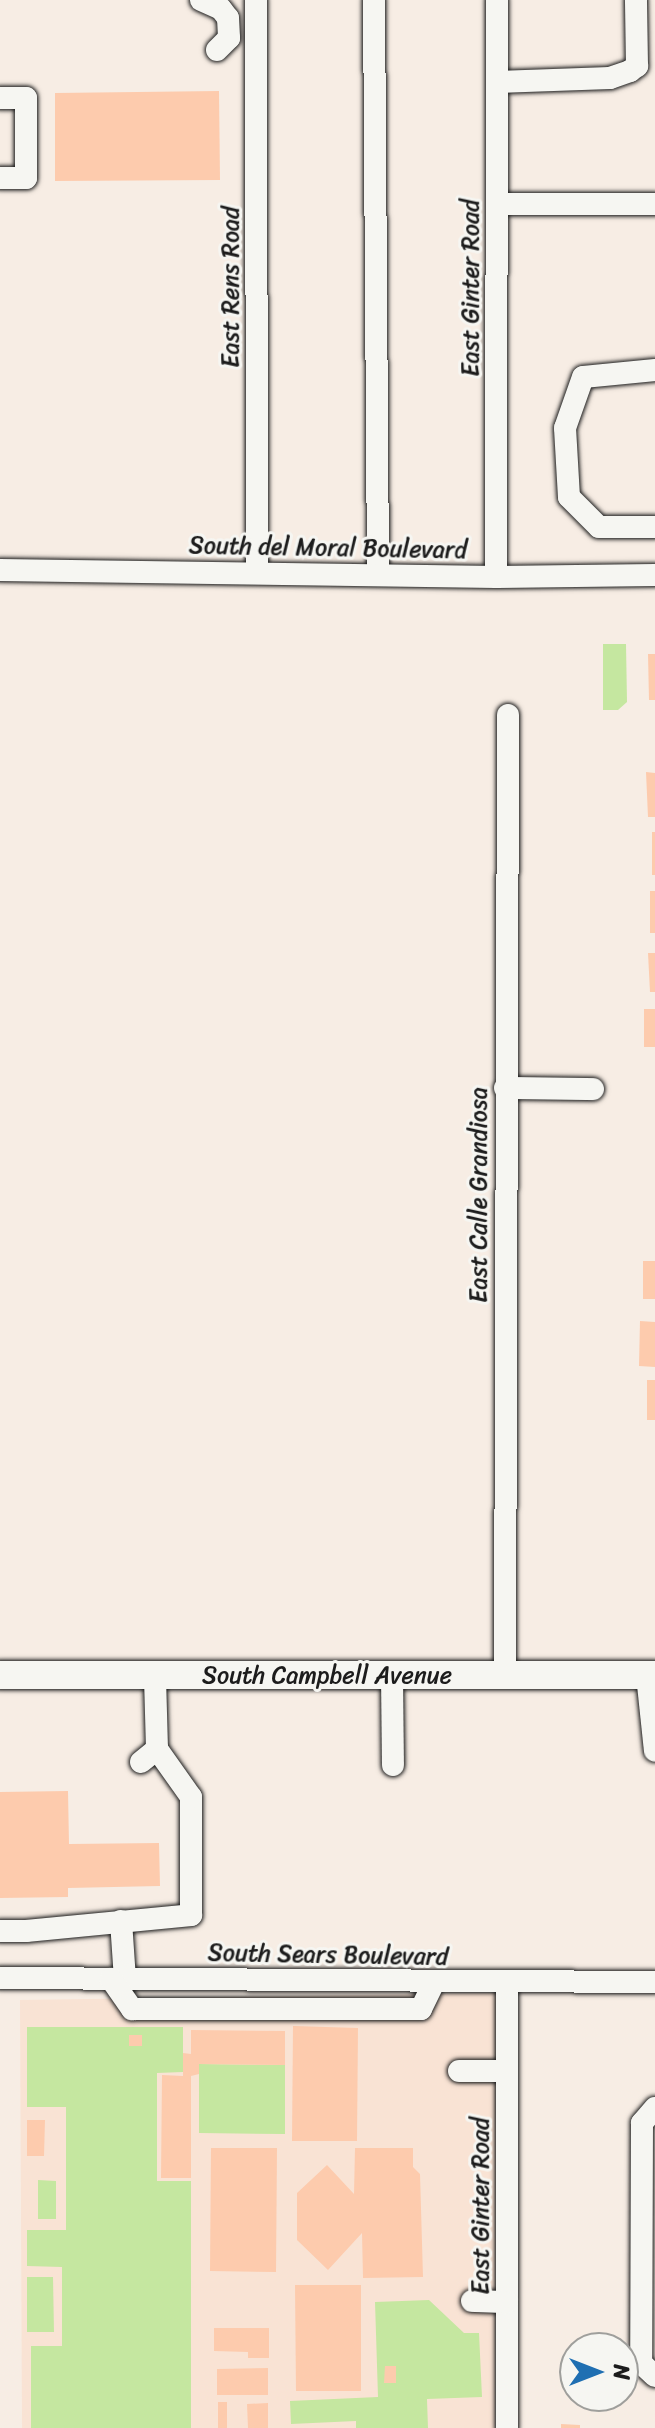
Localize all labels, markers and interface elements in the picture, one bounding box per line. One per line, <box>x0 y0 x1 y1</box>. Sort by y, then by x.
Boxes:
street label: East Ginter Road <box>457 199 485 377</box>
street label: East Rens Road <box>217 206 245 368</box>
street label: South del Moral Boulevard <box>188 531 468 565</box>
street label: East Calle Grandiosa <box>465 1087 493 1303</box>
street label: South Campbell Avenue <box>202 1662 452 1690</box>
street label: South Sears Boulevard <box>208 1939 448 1971</box>
street label: East Ginter Road <box>467 2117 495 2295</box>
north arrow <box>559 2332 639 2412</box>
text: N <box>602 2364 641 2380</box>

